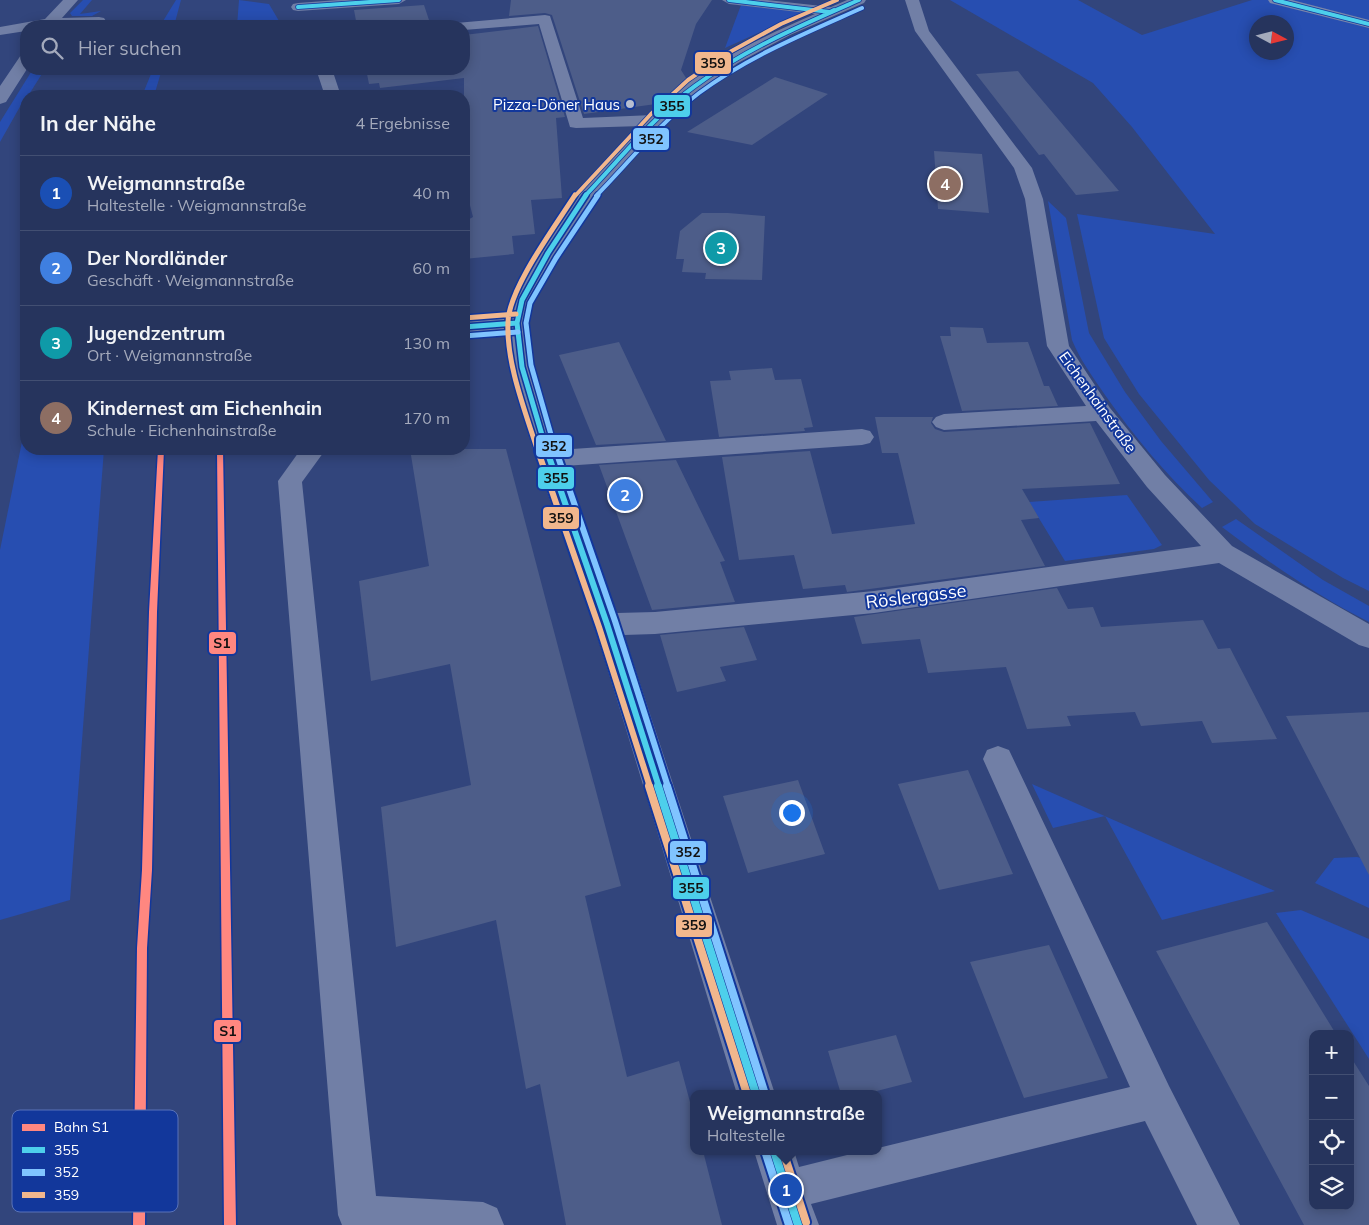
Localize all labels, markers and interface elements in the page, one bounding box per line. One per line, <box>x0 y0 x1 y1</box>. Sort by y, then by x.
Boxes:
north arrow <box>1249 15 1294 60</box>
search box <box>20 20 470 75</box>
icon: search <box>38 34 66 62</box>
text: Hier suchen <box>78 36 182 60</box>
line badge: 359 <box>694 51 732 75</box>
text: 359 <box>700 54 726 72</box>
line badge: 355 <box>653 94 691 118</box>
place label: Pizza-Döner Haus <box>493 95 620 114</box>
text: 355 <box>659 97 685 115</box>
marker: Pizza-Döner Haus <box>624 98 636 110</box>
text: In der Nähe <box>40 110 156 136</box>
text: 4 Ergebnisse <box>355 113 450 133</box>
line badge: 352 <box>632 127 670 151</box>
text: 352 <box>638 130 664 148</box>
pin: 4 <box>929 165 961 203</box>
text: Weigmannstraße <box>87 171 245 195</box>
text: 1 <box>51 183 61 203</box>
text: 40 m <box>413 183 450 203</box>
text: Haltestelle · Weigmannstraße <box>87 195 306 215</box>
pin: 3 <box>705 229 737 267</box>
text: Der Nordländer <box>87 246 227 270</box>
text: 2 <box>51 258 61 278</box>
text: 60 m <box>413 258 450 278</box>
text: Geschäft · Weigmannstraße <box>87 270 294 290</box>
text: Jugendzentrum <box>87 321 225 345</box>
text: 3 <box>51 333 61 353</box>
text: 130 m <box>403 333 450 353</box>
text: Ort · Weigmannstraße <box>87 345 252 365</box>
street label: Eichenhainstraße <box>1055 348 1141 456</box>
text: Kindernest am Eichenhain <box>87 396 322 420</box>
text: 4 <box>51 408 61 428</box>
text: 170 m <box>403 408 450 428</box>
text: Schule · Eichenhainstraße <box>87 420 276 440</box>
line badge: 352 <box>535 434 573 458</box>
text: 352 <box>541 437 567 455</box>
line badge: 355 <box>537 466 575 490</box>
text: 355 <box>543 469 569 487</box>
pin: 2 <box>609 476 641 514</box>
line badge: 359 <box>542 506 580 530</box>
text: 359 <box>548 509 574 527</box>
street label: Röslergasse <box>864 578 968 614</box>
line badge: S1 <box>208 631 237 655</box>
text: S1 <box>213 634 231 652</box>
your location <box>779 800 805 826</box>
line badge: 352 <box>669 840 707 864</box>
text: 352 <box>675 843 701 861</box>
line badge: 355 <box>672 876 710 900</box>
text: 355 <box>678 879 704 897</box>
line badge: 359 <box>675 914 713 938</box>
text: 359 <box>681 916 707 934</box>
line badge: S1 <box>213 1019 242 1043</box>
text: S1 <box>219 1022 237 1040</box>
map controls <box>1309 1030 1354 1210</box>
button: + <box>1309 1030 1354 1075</box>
button: − <box>1309 1075 1354 1120</box>
popup <box>690 1090 882 1155</box>
text: Weigmannstraße <box>707 1101 865 1125</box>
legend <box>12 1110 178 1212</box>
text: Bahn S1 <box>54 1118 109 1136</box>
button: locate <box>1309 1120 1354 1165</box>
text: Haltestelle <box>707 1125 785 1145</box>
text: 355 <box>54 1141 79 1159</box>
text: 352 <box>54 1163 79 1181</box>
button: layers <box>1309 1165 1354 1210</box>
pin: 1 <box>770 1171 802 1209</box>
text: 359 <box>54 1186 79 1204</box>

